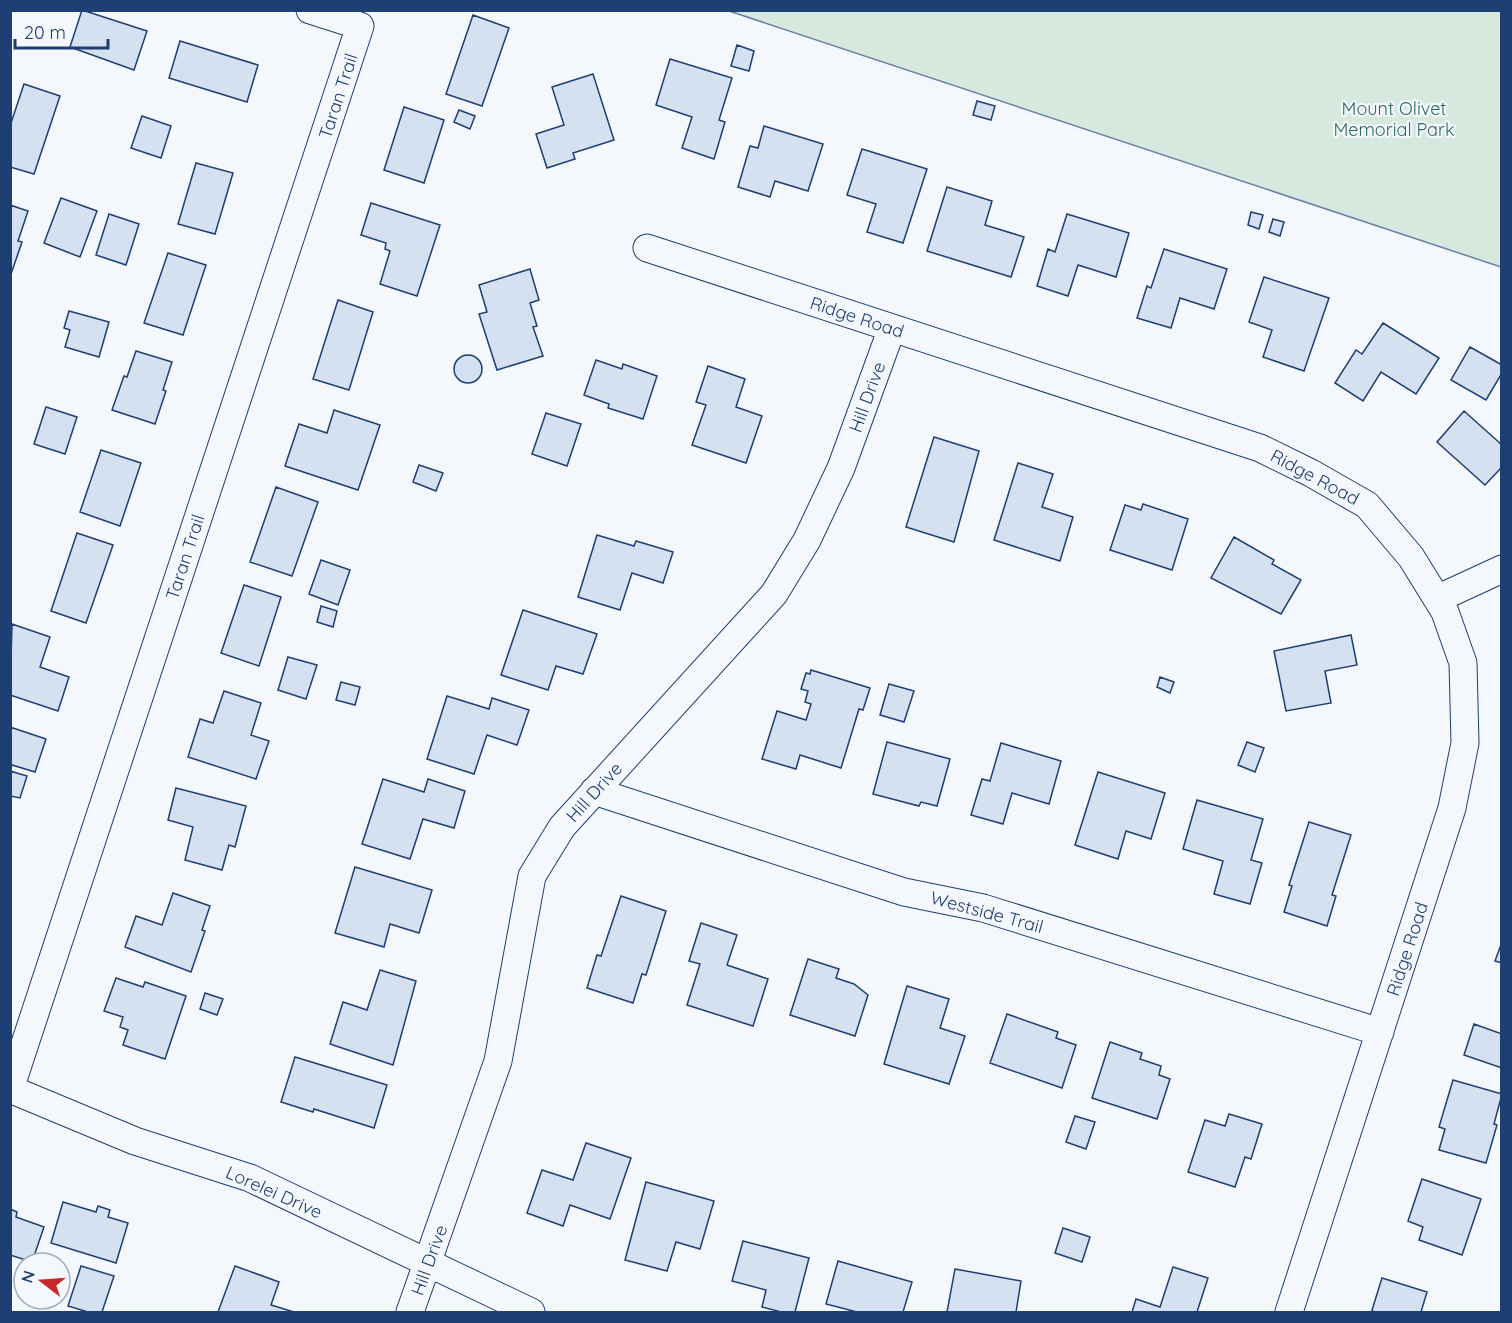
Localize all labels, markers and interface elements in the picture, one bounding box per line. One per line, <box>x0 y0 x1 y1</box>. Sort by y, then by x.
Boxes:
scale bar <box>15 12 108 50</box>
text: 20 m <box>24 21 66 44</box>
street label: Taran Trail <box>313 50 363 142</box>
park label: Mount Olivet Memorial Park <box>1333 97 1455 141</box>
street label: Ridge Road <box>807 291 907 343</box>
street label: Hill Drive <box>844 359 890 435</box>
street label: Ridge Road <box>1267 444 1363 510</box>
street label: Taran Trail <box>160 511 210 603</box>
street label: Hill Drive <box>561 757 627 827</box>
street label: Westside Trail <box>928 886 1046 938</box>
street label: Ridge Road <box>1381 899 1433 999</box>
street label: Lorelei Drive <box>222 1160 326 1224</box>
street label: Hill Drive <box>406 1222 452 1298</box>
north arrow <box>12 1251 72 1311</box>
text: N <box>16 1268 39 1285</box>

